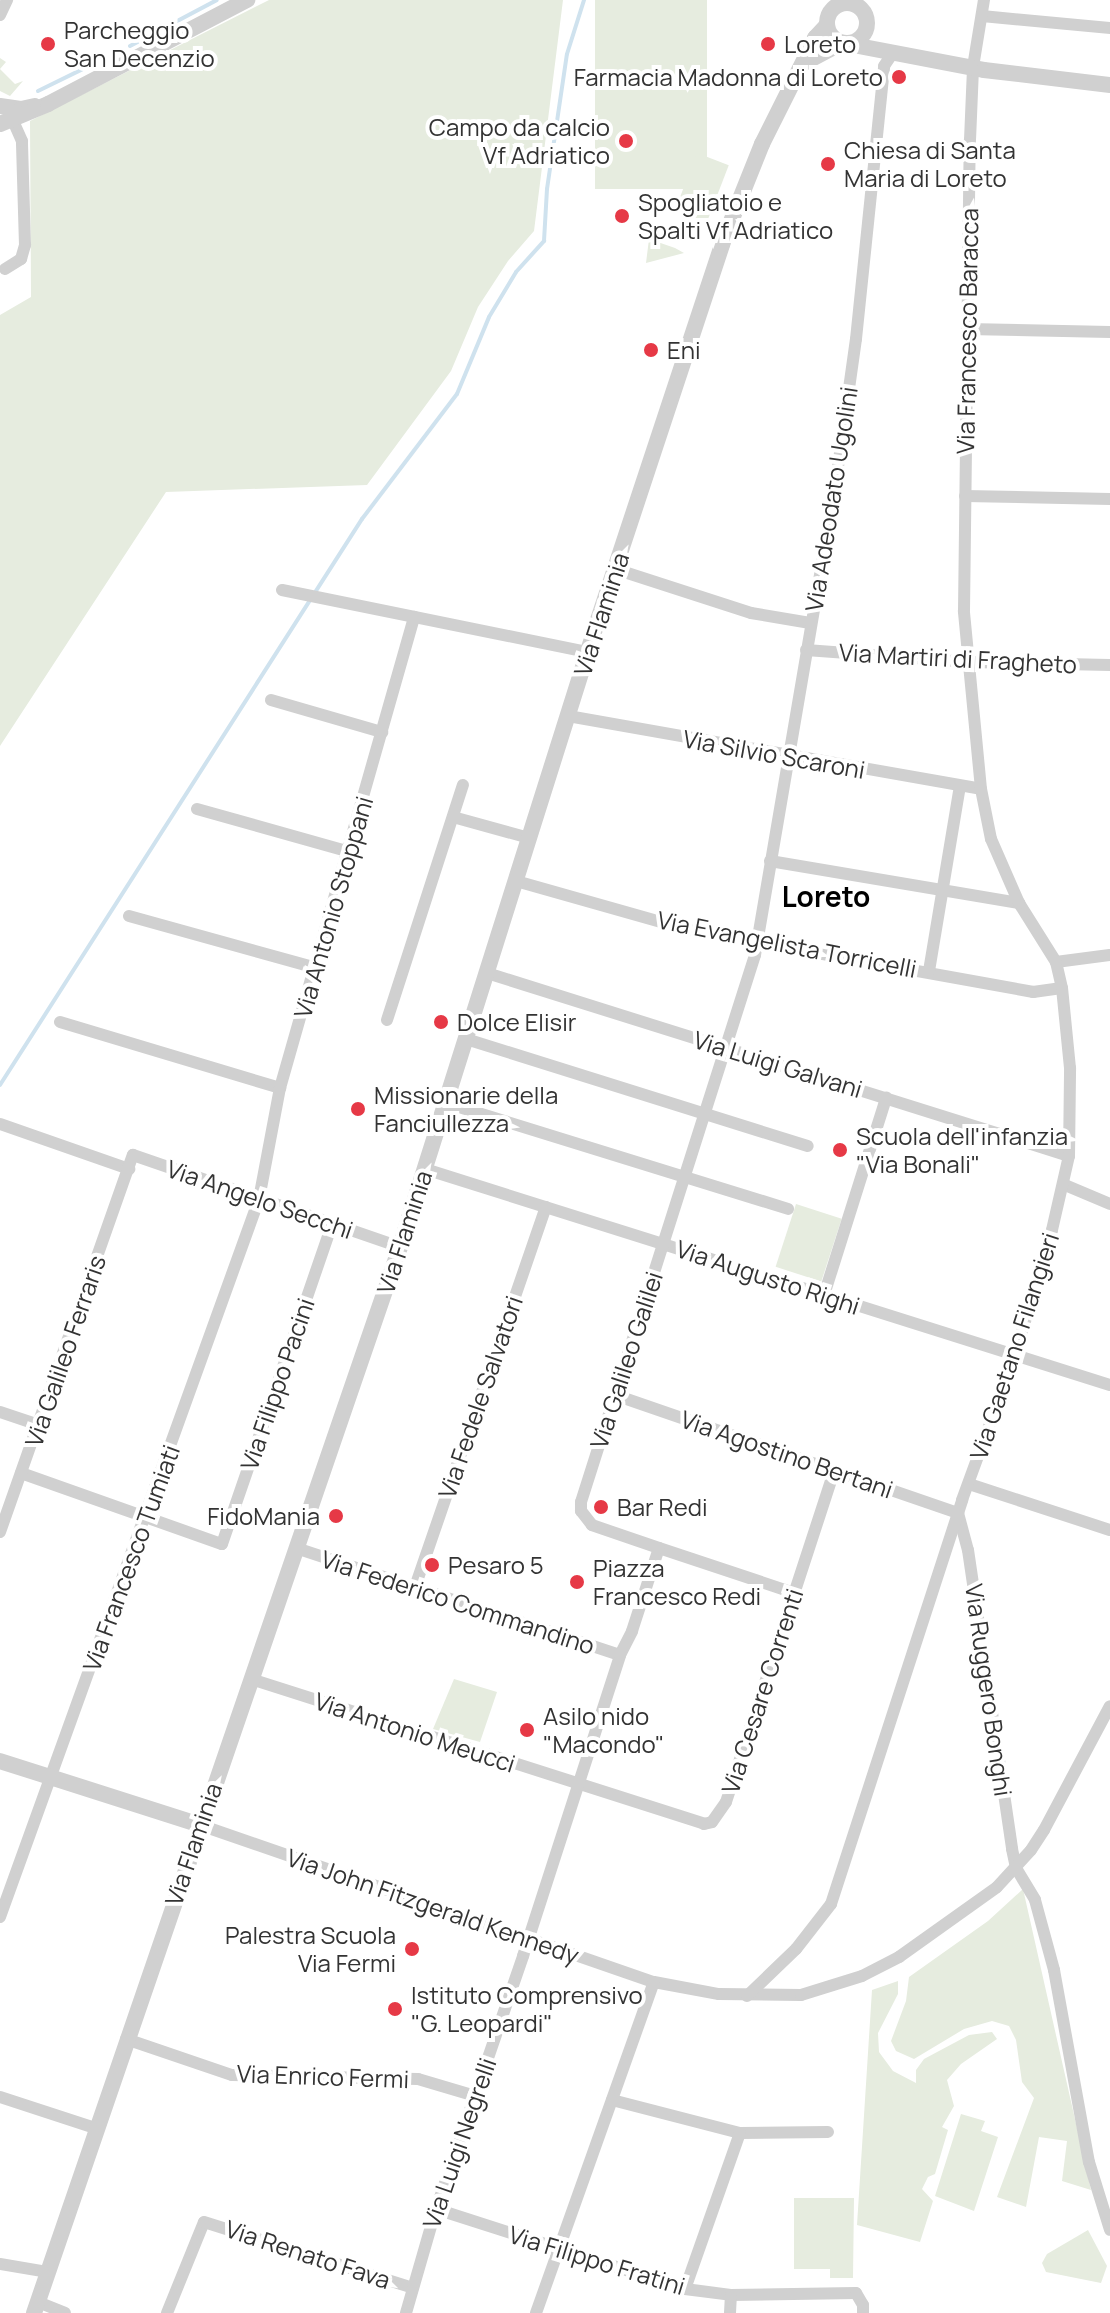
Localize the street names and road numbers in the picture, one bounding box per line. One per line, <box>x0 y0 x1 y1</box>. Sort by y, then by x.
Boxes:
street label: Via Francesco Baracca <box>950 208 984 454</box>
street label: Via Adeodato Ugolini <box>799 384 863 614</box>
street label: Via Flaminia <box>568 549 634 679</box>
street label: Via Martiri di Fragheto <box>838 637 1078 679</box>
street label: Via Silvio Scaroni <box>681 724 867 784</box>
street label: Via Antonio Stoppani <box>288 793 378 1021</box>
street label: Via Evangelista Torricelli <box>655 905 919 983</box>
street label: Via Luigi Galvani <box>690 1025 866 1103</box>
street label: Via Angelo Secchi <box>163 1154 357 1244</box>
street label: Via Flaminia <box>371 1167 437 1297</box>
street label: Via Gaetano Filangieri <box>964 1229 1064 1463</box>
street label: Via Augusto Righi <box>673 1234 863 1320</box>
street label: Via Galileo Ferraris <box>19 1251 111 1451</box>
street label: Via Galileo Galilei <box>584 1268 668 1452</box>
street label: Via Fedele Salvatori <box>432 1292 528 1502</box>
street label: Via Filippo Pacini <box>234 1294 320 1474</box>
street label: Via Agostino Bertani <box>677 1404 897 1504</box>
street label: Via Francesco Tumiati <box>77 1441 185 1675</box>
street label: Via Federico Commandino <box>318 1544 598 1660</box>
street label: Via Ruggero Bonghi <box>960 1582 1018 1798</box>
street label: Via Cesare Correnti <box>715 1585 809 1797</box>
street label: Via Antonio Meucci <box>311 1686 519 1778</box>
street label: Via Flaminia <box>159 1779 227 1909</box>
street label: Via John Fitzgerald Kennedy <box>283 1842 583 1970</box>
street label: Via Luigi Negrelli <box>416 2054 502 2232</box>
street label: Via Enrico Fermi <box>236 2059 410 2093</box>
street label: Via Renato Fava <box>222 2214 394 2294</box>
street label: Via Filippo Fratini <box>505 2220 689 2300</box>

